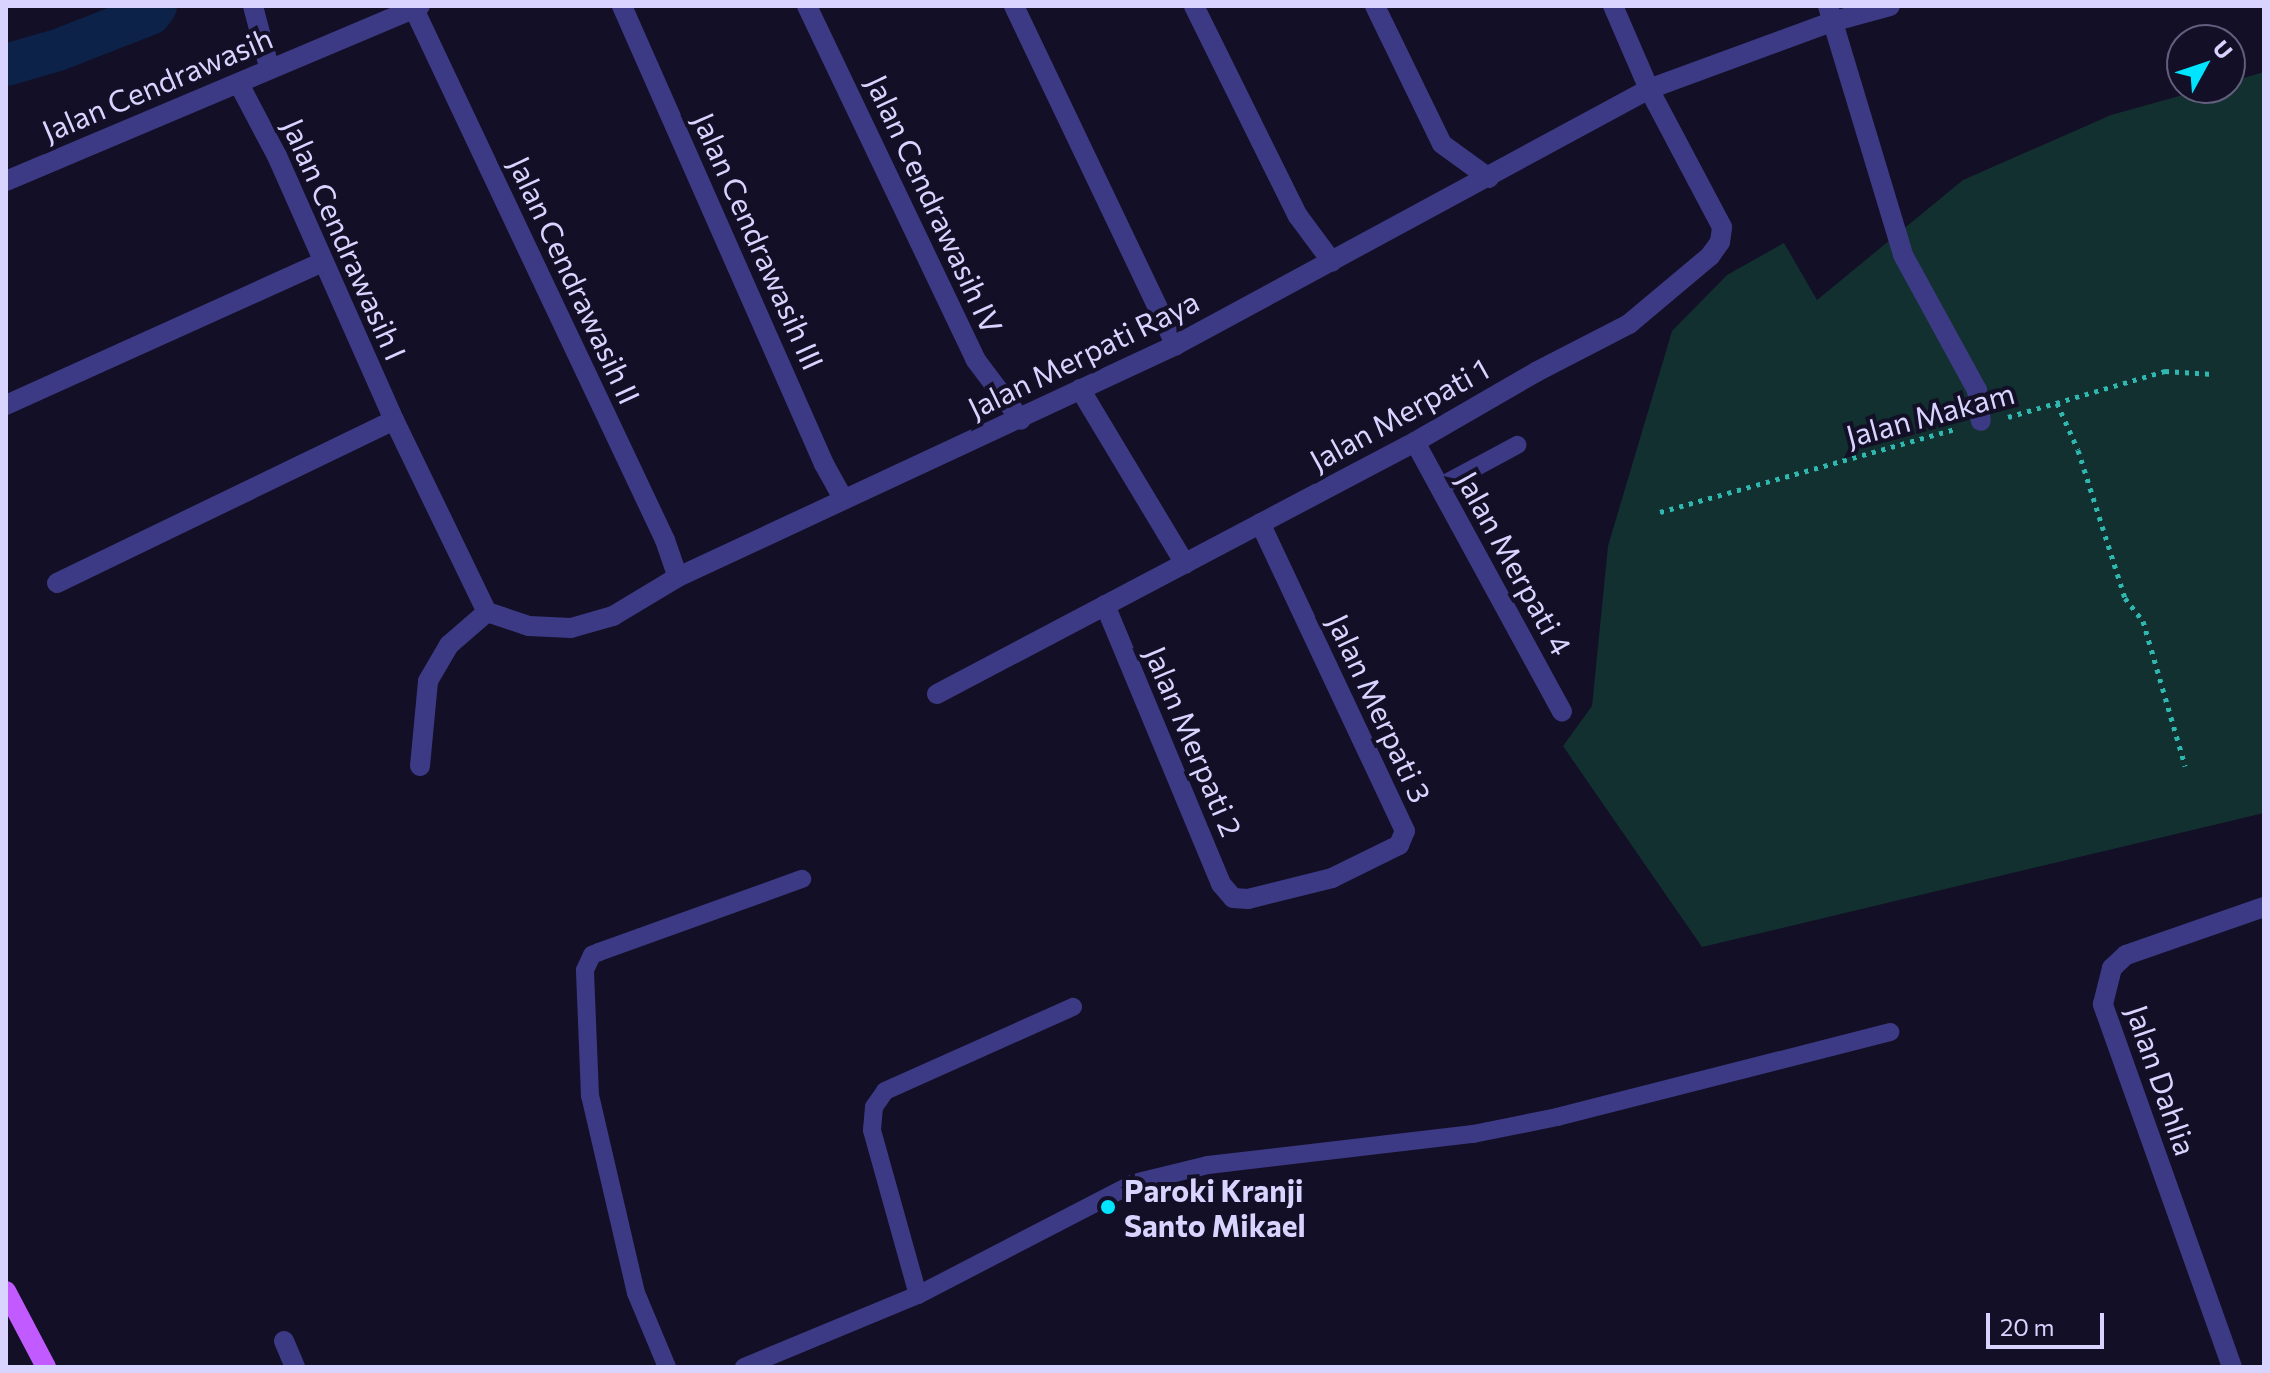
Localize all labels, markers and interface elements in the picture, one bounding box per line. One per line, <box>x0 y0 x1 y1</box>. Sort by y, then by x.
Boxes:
street label: Jalan Cendrawasih <box>36 19 278 149</box>
north arrow <box>2166 24 2246 104</box>
text: U <box>2208 35 2239 64</box>
street label: Jalan Cendrawasih IV <box>859 69 1011 339</box>
street label: Jalan Cendrawasih III <box>686 107 832 375</box>
street label: Jalan Cendrawasih I <box>276 113 414 365</box>
street label: Jalan Cendrawasih II <box>502 150 648 410</box>
street label: Jalan Merpati Raya <box>962 282 1204 426</box>
street label: Jalan Merpati 1 <box>1303 350 1495 478</box>
street label: Jalan Makam <box>1842 374 2018 454</box>
street label: Jalan Merpati 4 <box>1450 465 1580 661</box>
street label: Jalan Merpati 3 <box>1321 608 1439 808</box>
street label: Jalan Merpati 2 <box>1138 641 1250 841</box>
street label: Jalan Dahlia <box>2119 1000 2205 1160</box>
place label: Paroki Kranji Santo Mikael <box>1124 1172 1306 1242</box>
marker: Paroki Kranji Santo Mikael <box>1099 1198 1117 1216</box>
scale bar <box>1990 1297 2108 1347</box>
text: 20 m <box>2000 1312 2054 1341</box>

